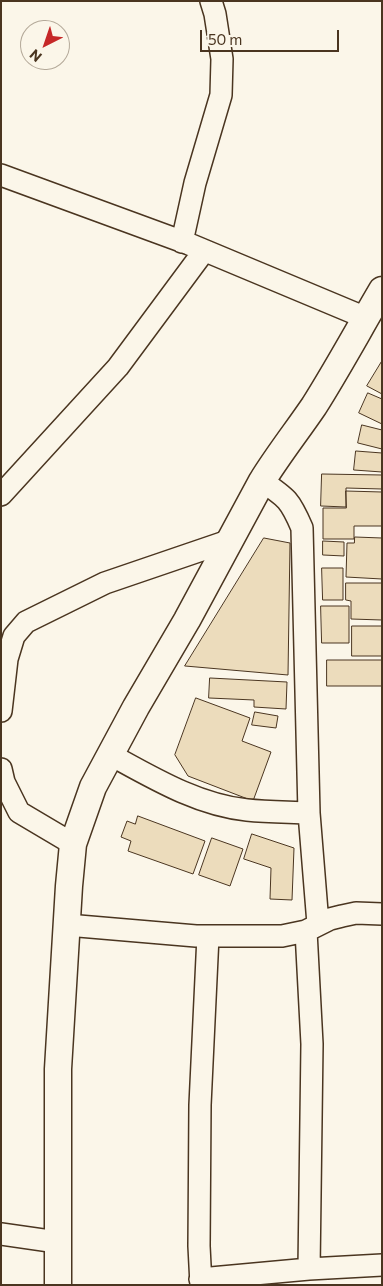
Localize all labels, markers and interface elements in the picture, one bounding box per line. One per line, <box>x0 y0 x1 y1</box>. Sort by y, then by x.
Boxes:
north arrow <box>20 20 70 70</box>
scale bar <box>203 20 342 52</box>
text: 50 m <box>208 30 242 48</box>
text: N <box>26 46 45 66</box>

